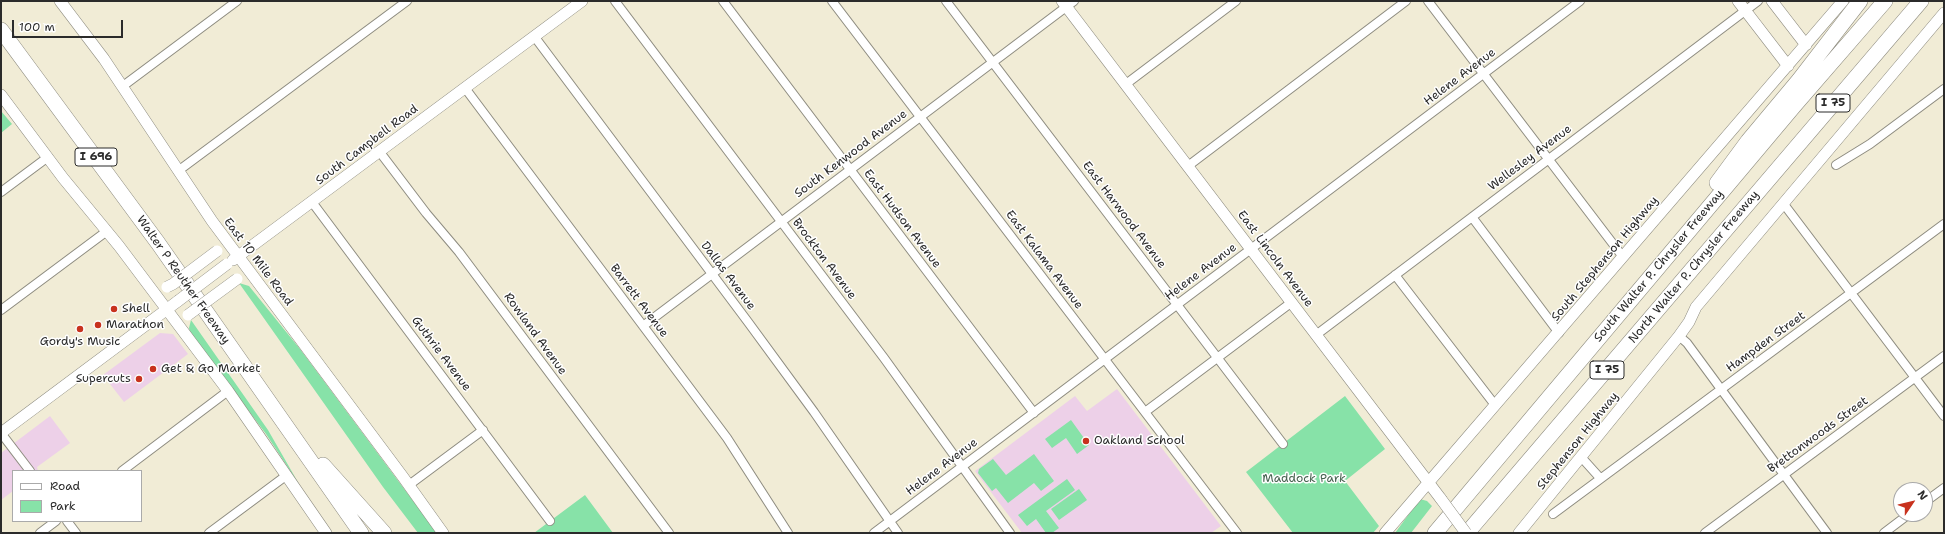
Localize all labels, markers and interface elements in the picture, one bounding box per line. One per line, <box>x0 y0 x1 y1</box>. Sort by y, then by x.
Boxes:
scale bar <box>14 12 125 38</box>
text: 100 m <box>19 19 55 35</box>
street label: Helene Avenue <box>1421 45 1499 109</box>
road number: I 75 <box>1816 94 1850 112</box>
street label: South Campbell Road <box>313 102 421 188</box>
street label: South Kenwood Avenue <box>792 107 910 201</box>
street label: Wellesley Avenue <box>1485 122 1575 194</box>
road number: I 696 <box>75 148 117 166</box>
street label: East Harwood Avenue <box>1079 159 1169 271</box>
street label: East Hudson Avenue <box>860 167 944 271</box>
street label: South Walter P. Chrysler Freeway <box>1591 187 1727 345</box>
street label: North Walter P. Chrysler Freeway <box>1626 188 1762 346</box>
street label: South Stephenson Highway <box>1548 194 1662 324</box>
street label: East Kalama Avenue <box>1002 208 1086 312</box>
street label: East Lincoln Avenue <box>1234 208 1316 310</box>
street label: Walter P Reuther Freeway <box>133 213 233 347</box>
street label: East 10 Mile Road <box>220 215 296 309</box>
street label: Brockton Avenue <box>789 216 859 302</box>
street label: Dallas Avenue <box>698 239 758 313</box>
street label: Helene Avenue <box>1162 240 1240 304</box>
street label: Barrett Avenue <box>607 262 671 340</box>
street label: Rowland Avenue <box>500 290 570 378</box>
place label: Shell <box>122 302 150 316</box>
marker: Shell <box>109 304 119 314</box>
street label: Hampden Street <box>1724 309 1808 375</box>
street label: Guthrie Avenue <box>408 314 474 394</box>
place label: Marathon <box>106 318 164 332</box>
marker: Marathon <box>93 320 103 330</box>
marker: Gordy's Music <box>75 324 85 334</box>
place label: Gordy's Music <box>40 335 120 349</box>
road number: I 75 <box>1590 361 1624 379</box>
place label: Get & Go Market <box>161 362 260 376</box>
marker: Get & Go Market <box>148 364 158 374</box>
place label: Supercuts <box>76 372 131 386</box>
marker: Supercuts <box>134 374 144 384</box>
street label: Stephenson Highway <box>1534 389 1622 493</box>
street label: Brettonwoods Street <box>1765 394 1871 476</box>
place label: Oakland School <box>1094 434 1185 448</box>
street label: Helene Avenue <box>903 435 981 499</box>
marker: Oakland School <box>1081 436 1091 446</box>
legend <box>12 470 142 522</box>
park label: Maddock Park <box>1262 472 1346 486</box>
text: Road <box>50 478 80 494</box>
north arrow <box>1893 482 1933 522</box>
text: N <box>1914 488 1931 503</box>
text: Park <box>50 498 76 514</box>

